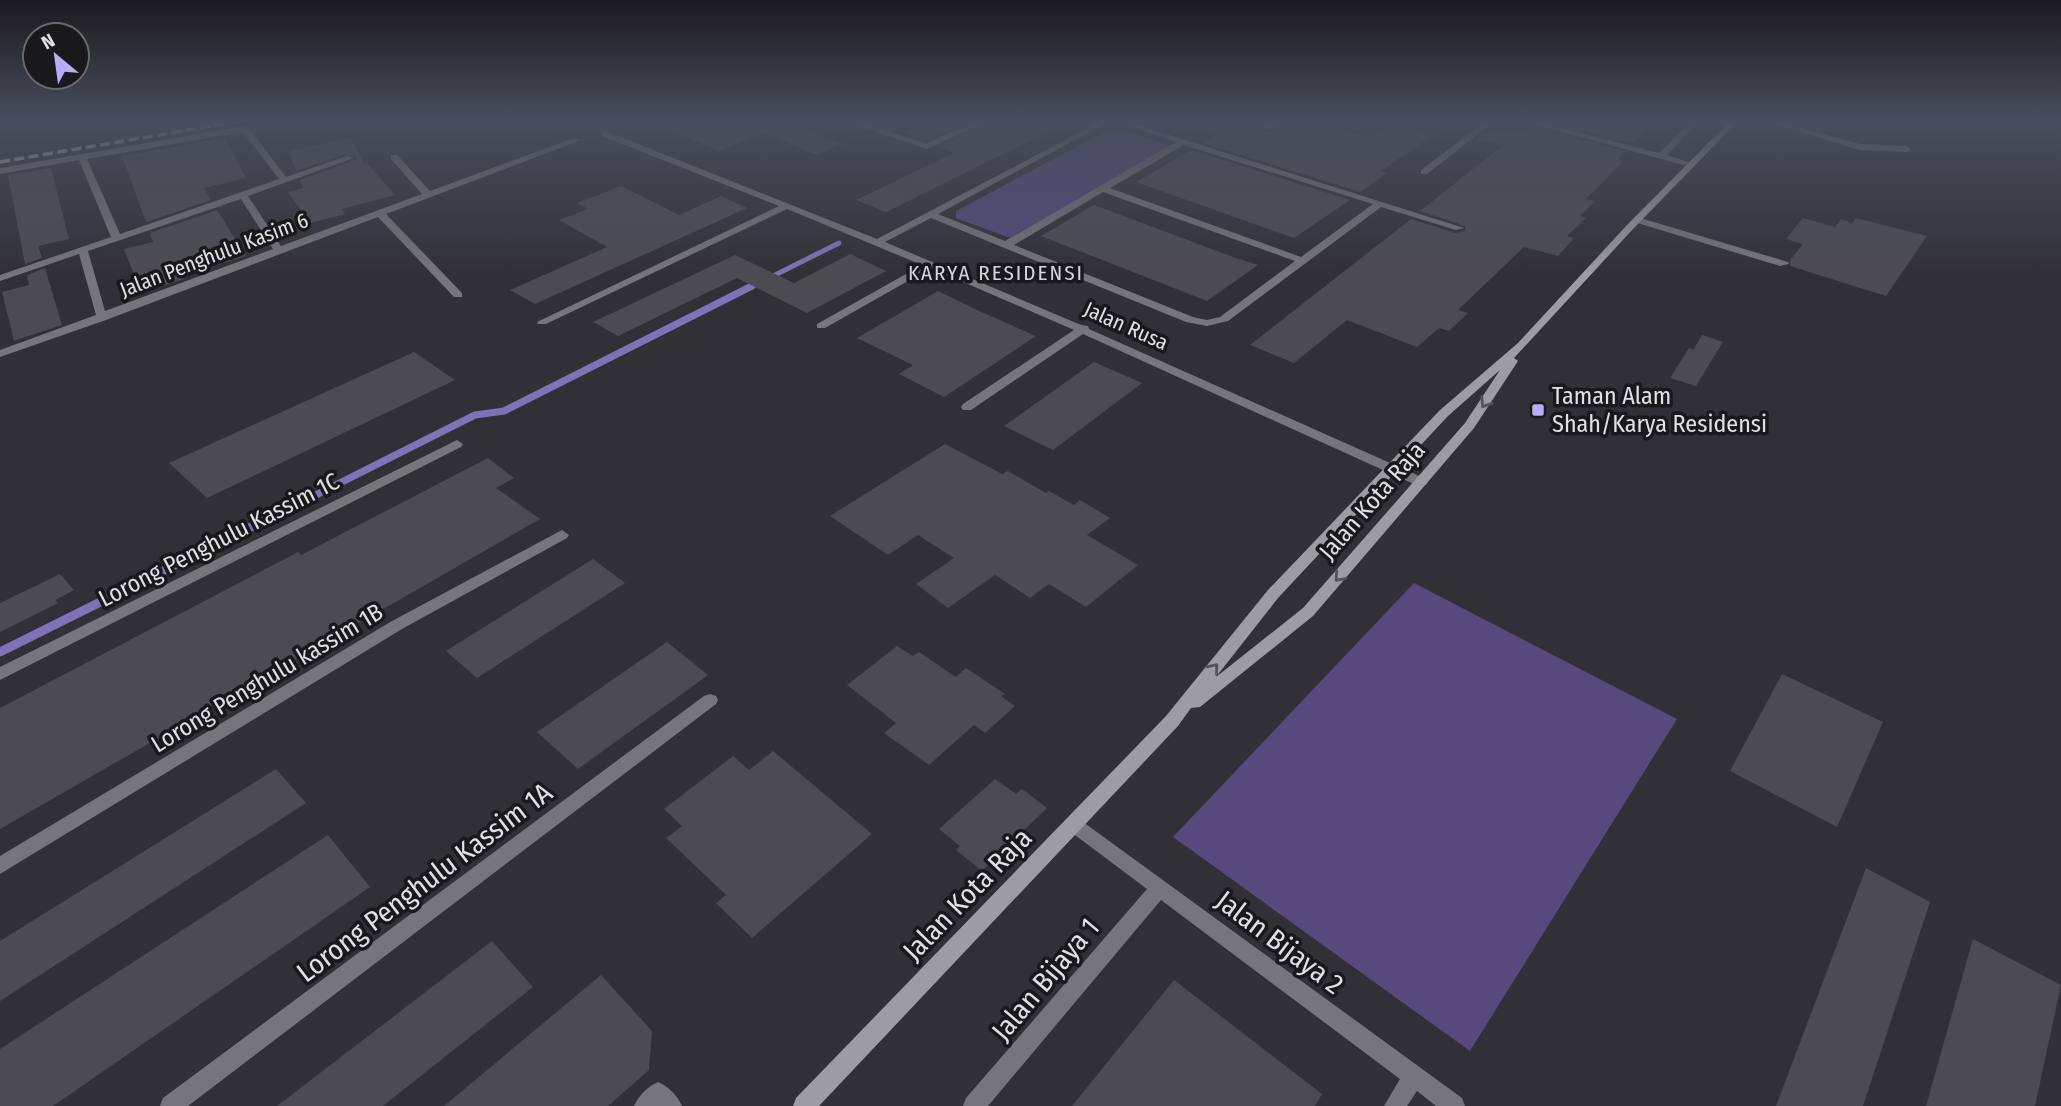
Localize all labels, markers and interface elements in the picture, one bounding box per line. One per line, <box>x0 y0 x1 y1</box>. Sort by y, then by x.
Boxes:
north arrow <box>21 21 91 91</box>
text: N <box>37 29 59 54</box>
street label: Jalan Penghulu Kasim 6 <box>116 207 312 303</box>
district label: KARYA RESIDENSI <box>908 260 1084 286</box>
street label: Jalan Rusa <box>1080 296 1172 356</box>
place label: Taman Alam Shah/Karya Residensi <box>1552 382 1767 438</box>
one-way arrow <box>1480 395 1493 408</box>
marker: Taman Alam Shah/Karya Residensi <box>1530 402 1546 418</box>
street label: Jalan Kota Raja <box>1313 437 1431 565</box>
street label: Lorong Penghulu Kassim 1C <box>94 467 344 613</box>
one-way arrow <box>1335 569 1347 582</box>
street label: Lorong Penghulu kassim 1B <box>146 598 388 758</box>
one-way arrow <box>1206 663 1219 675</box>
street label: Lorong Penghulu Kassim 1A <box>290 776 559 989</box>
street label: Jalan Kota Raja <box>896 821 1039 967</box>
street label: Jalan Bijaya 2 <box>1210 884 1350 1001</box>
street label: Jalan Bijaya 1 <box>985 911 1106 1047</box>

